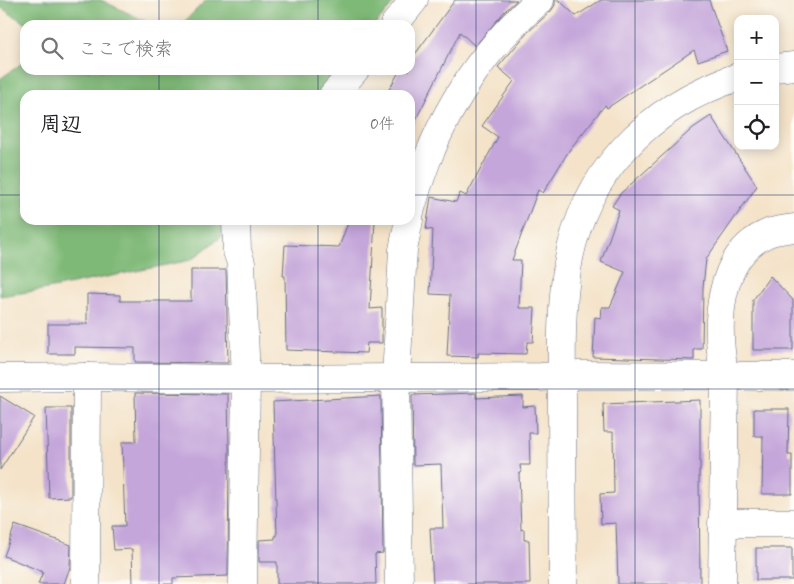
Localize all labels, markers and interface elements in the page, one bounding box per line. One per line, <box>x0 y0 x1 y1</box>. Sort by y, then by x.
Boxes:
map controls <box>734 15 779 150</box>
button: + <box>734 15 779 60</box>
search box <box>20 20 415 75</box>
icon: search <box>38 34 66 62</box>
text: ここで検索 <box>78 37 173 62</box>
button: − <box>734 60 779 105</box>
button: locate <box>734 105 779 150</box>
text: 周辺 <box>40 111 82 139</box>
text: 0件 <box>370 114 395 135</box>

